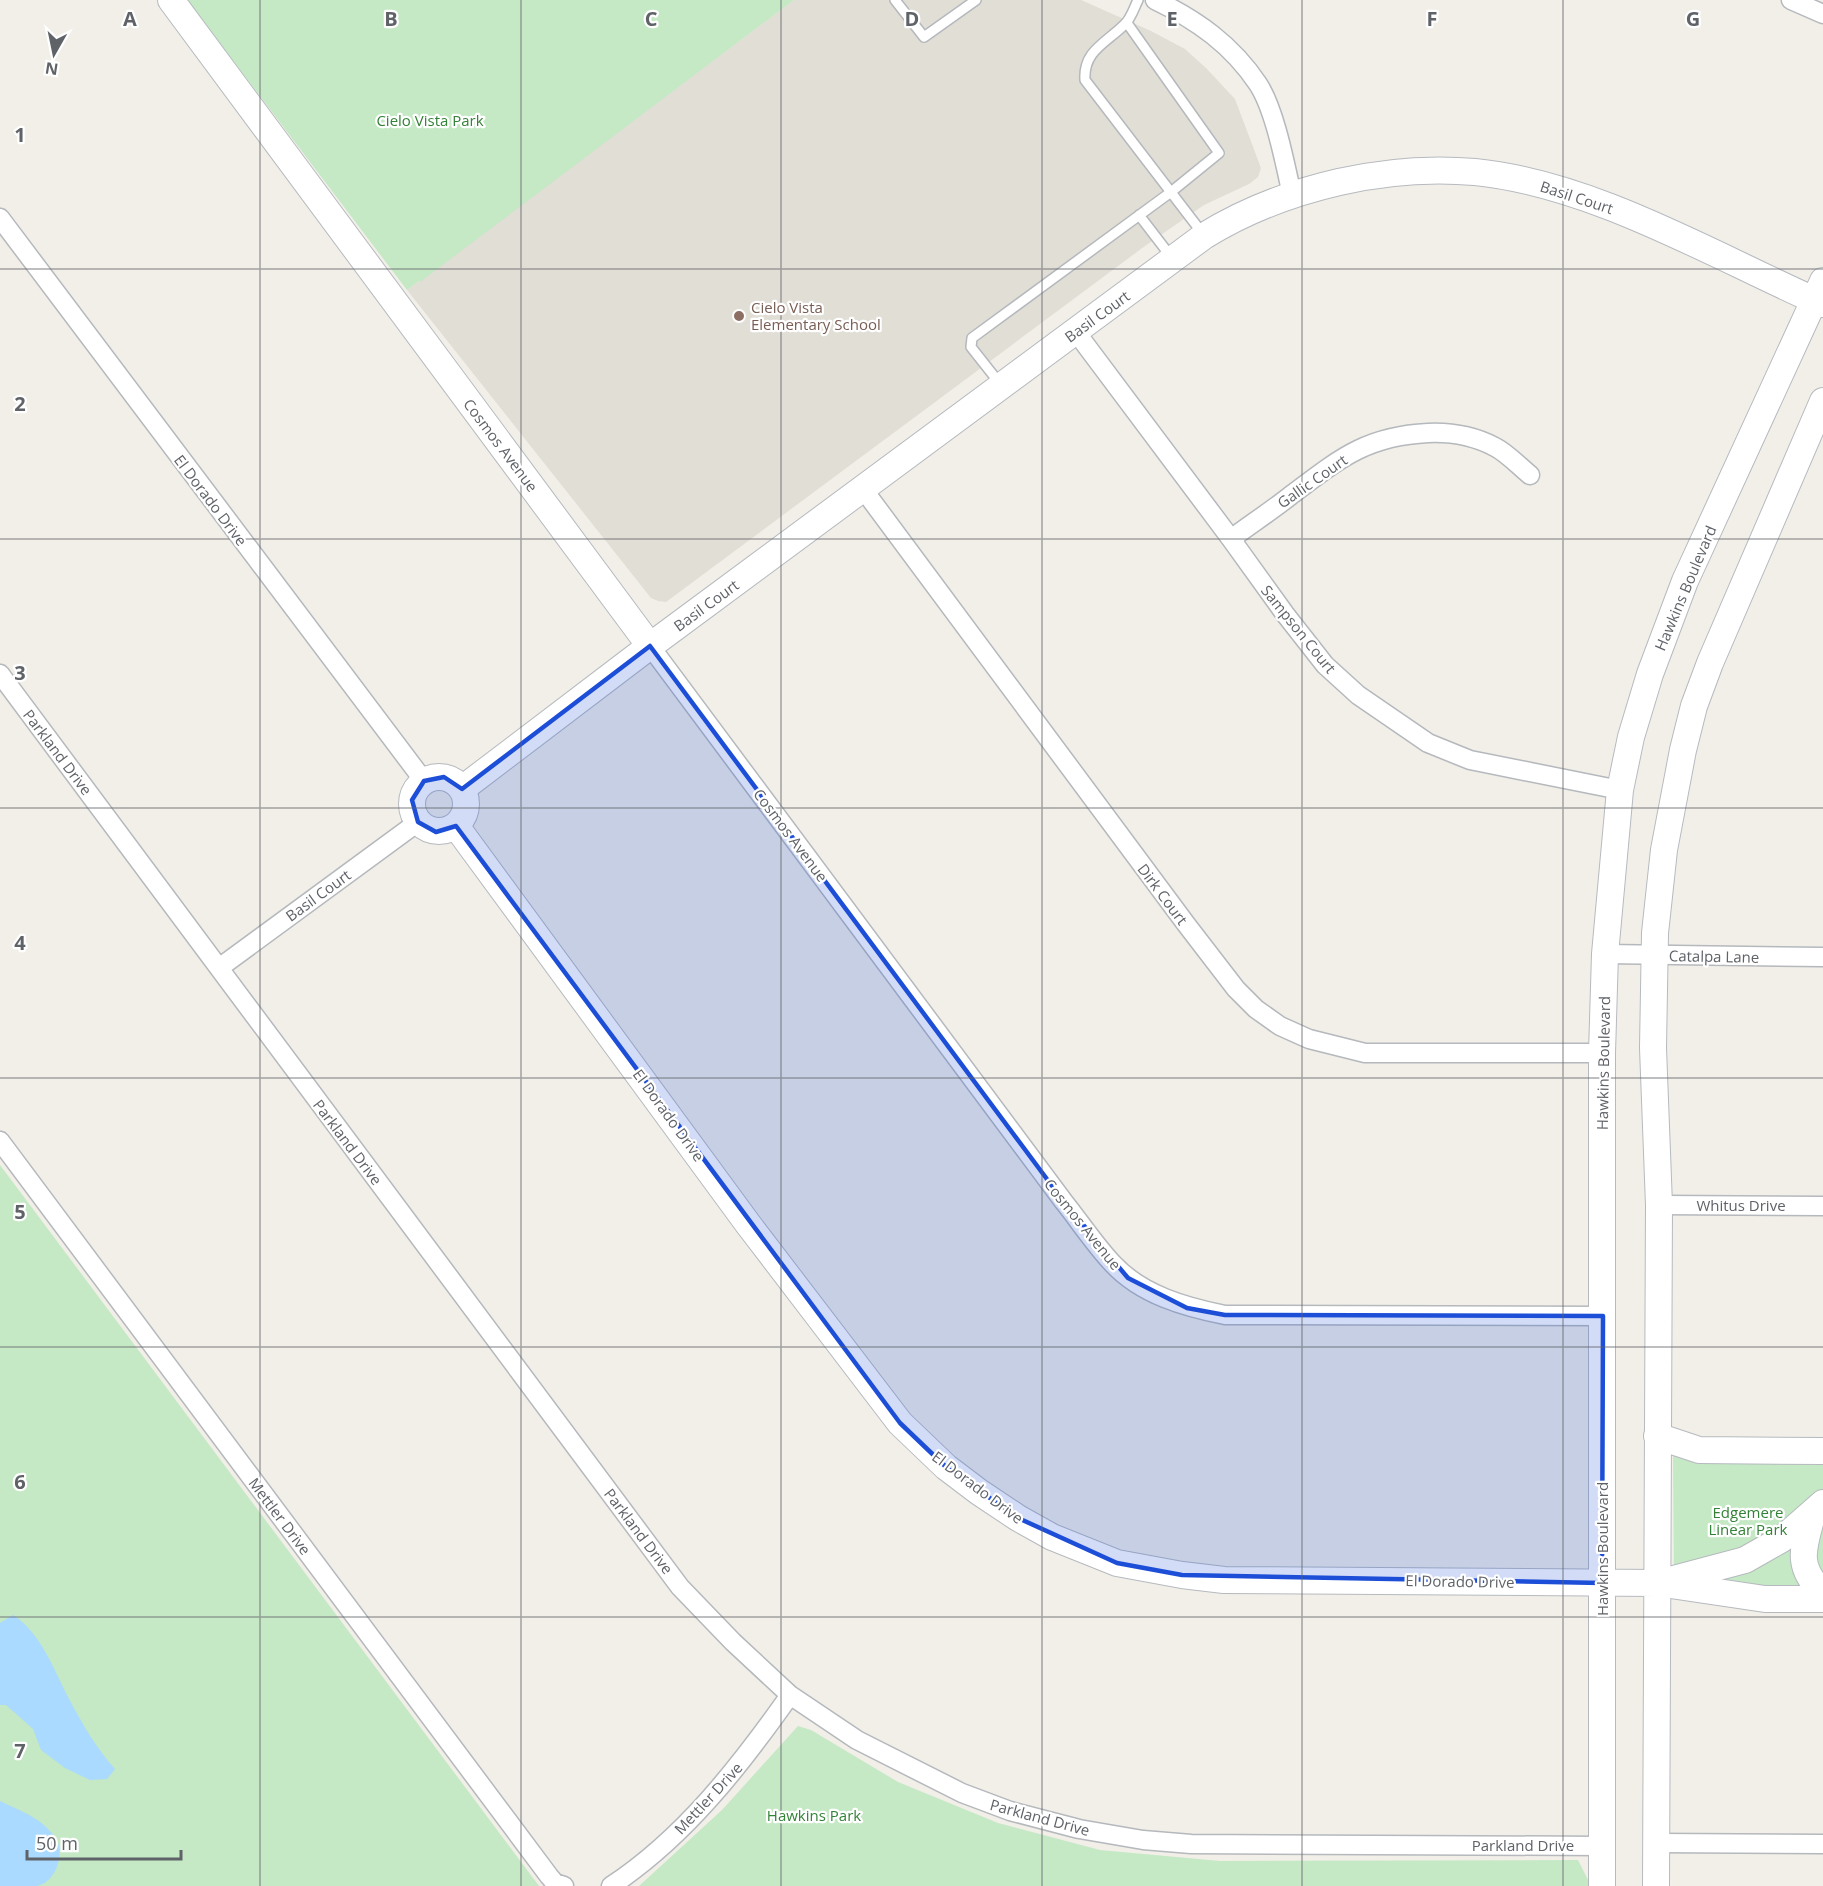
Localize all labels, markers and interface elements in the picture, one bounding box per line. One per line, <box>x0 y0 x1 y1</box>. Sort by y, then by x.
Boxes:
text: A <box>123 5 137 32</box>
text: B <box>384 5 398 32</box>
text: C <box>645 5 658 32</box>
text: D <box>905 5 919 32</box>
text: E <box>1166 5 1178 32</box>
text: F <box>1427 5 1437 32</box>
text: G <box>1686 5 1700 32</box>
north arrow <box>24 24 84 84</box>
text: N <box>44 57 60 81</box>
park label: Cielo Vista Park <box>376 110 484 130</box>
text: 1 <box>14 121 26 148</box>
street label: Basil Court <box>1538 176 1616 218</box>
street label: Basil Court <box>1060 286 1134 346</box>
place label: Cielo Vista Elementary School <box>751 297 881 334</box>
marker: Cielo Vista Elementary School <box>732 309 746 323</box>
text: 2 <box>14 390 26 417</box>
street label: Cosmos Avenue <box>459 394 543 496</box>
street label: El Dorado Drive <box>170 450 252 550</box>
street label: Gallic Court <box>1273 450 1351 512</box>
street label: Hawkins Boulevard <box>1650 522 1720 654</box>
street label: Basil Court <box>669 575 743 635</box>
street label: Sampson Court <box>1257 581 1341 677</box>
text: 3 <box>14 659 26 686</box>
street label: Parkland Drive <box>19 705 97 799</box>
street label: Cosmos Avenue <box>749 784 833 886</box>
street label: Dirk Court <box>1133 859 1193 929</box>
street label: Basil Court <box>281 865 355 925</box>
text: 4 <box>14 929 26 956</box>
street label: Catalpa Lane <box>1669 945 1759 967</box>
street label: Hawkins Boulevard <box>1592 996 1614 1130</box>
street label: El Dorado Drive <box>629 1065 709 1165</box>
street label: Parkland Drive <box>309 1095 387 1189</box>
street label: Cosmos Avenue <box>1040 1174 1126 1274</box>
street label: Whitus Drive <box>1696 1195 1786 1215</box>
text: 5 <box>14 1198 26 1225</box>
street label: El Dorado Drive <box>928 1446 1028 1528</box>
text: 6 <box>14 1468 26 1495</box>
street label: Mettler Drive <box>244 1473 316 1559</box>
street label: Hawkins Boulevard <box>1592 1482 1612 1616</box>
street label: Parkland Drive <box>600 1484 678 1578</box>
park label: Edgemere Linear Park <box>1709 1502 1788 1539</box>
street label: El Dorado Drive <box>1405 1570 1515 1592</box>
text: 7 <box>14 1737 26 1764</box>
street label: Mettler Drive <box>669 1758 747 1838</box>
street label: Parkland Drive <box>988 1794 1092 1840</box>
park label: Hawkins Park <box>767 1805 861 1825</box>
scale bar <box>27 1823 182 1861</box>
text: 50 m <box>36 1831 78 1855</box>
street label: Parkland Drive <box>1472 1835 1574 1855</box>

